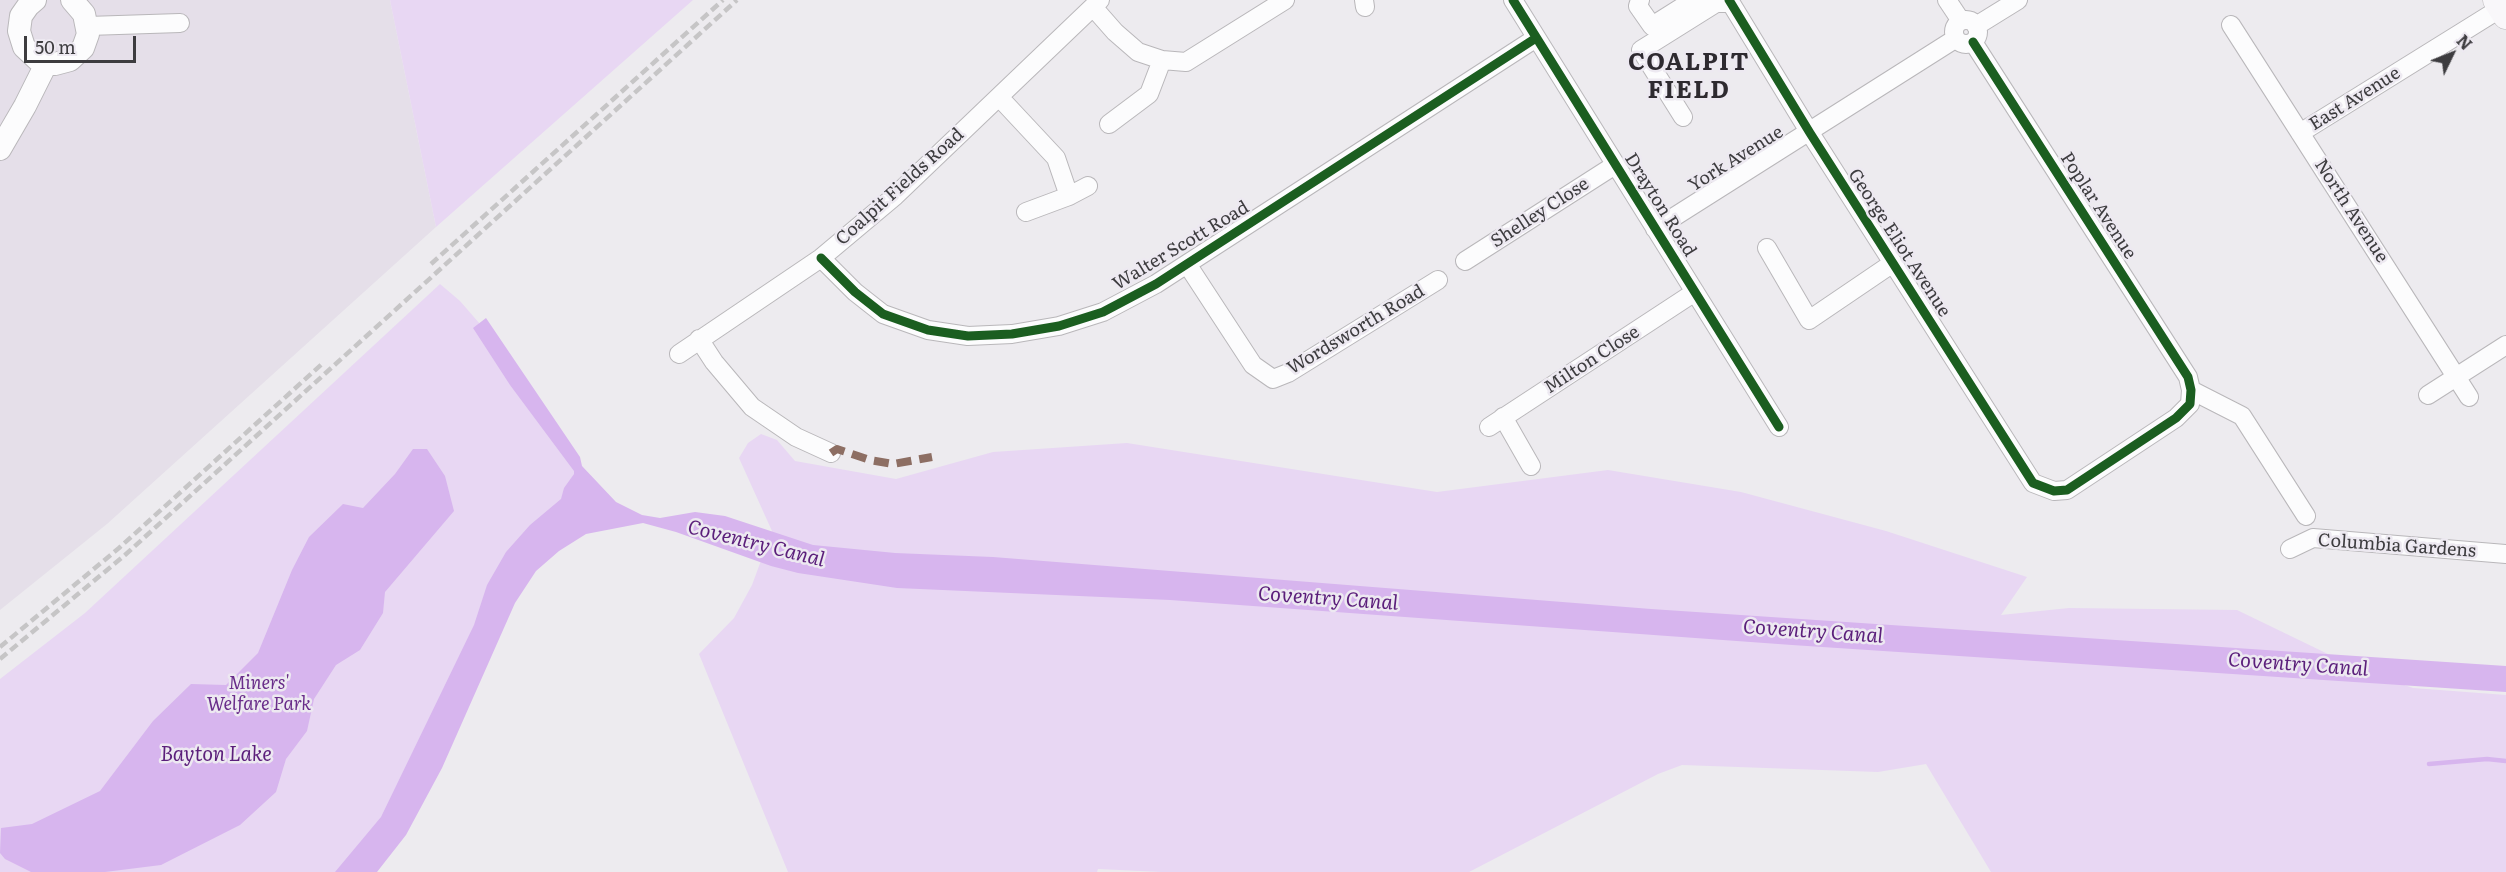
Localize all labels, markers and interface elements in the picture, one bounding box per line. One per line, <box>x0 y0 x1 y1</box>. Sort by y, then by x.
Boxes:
scale bar <box>27 24 140 62</box>
north arrow <box>2422 24 2482 84</box>
text: N <box>2452 29 2479 55</box>
text: 50 m <box>35 33 76 60</box>
district label: COALPIT FIELD <box>1628 49 1750 105</box>
street label: East Avenue <box>2306 63 2404 135</box>
street label: York Avenue <box>1685 121 1787 197</box>
street label: Coalpit Fields Road <box>832 124 968 250</box>
street label: Drayton Road <box>1620 149 1700 261</box>
street label: Poplar Avenue <box>2055 149 2141 263</box>
street label: North Avenue <box>2310 155 2392 267</box>
street label: George Eliot Avenue <box>1843 165 1955 321</box>
street label: Shelley Close <box>1487 173 1593 253</box>
street label: Walter Scott Road <box>1109 197 1253 295</box>
street label: Wordsworth Road <box>1283 280 1429 380</box>
street label: Milton Close <box>1540 321 1644 399</box>
water label: Coventry Canal <box>685 515 827 573</box>
street label: Columbia Gardens <box>2317 530 2477 562</box>
water label: Coventry Canal <box>1257 582 1399 616</box>
water label: Coventry Canal <box>1742 615 1884 649</box>
water label: Coventry Canal <box>2227 648 2369 682</box>
park label: Miners' Welfare Park <box>207 673 311 716</box>
water label: Bayton Lake <box>160 743 272 767</box>

